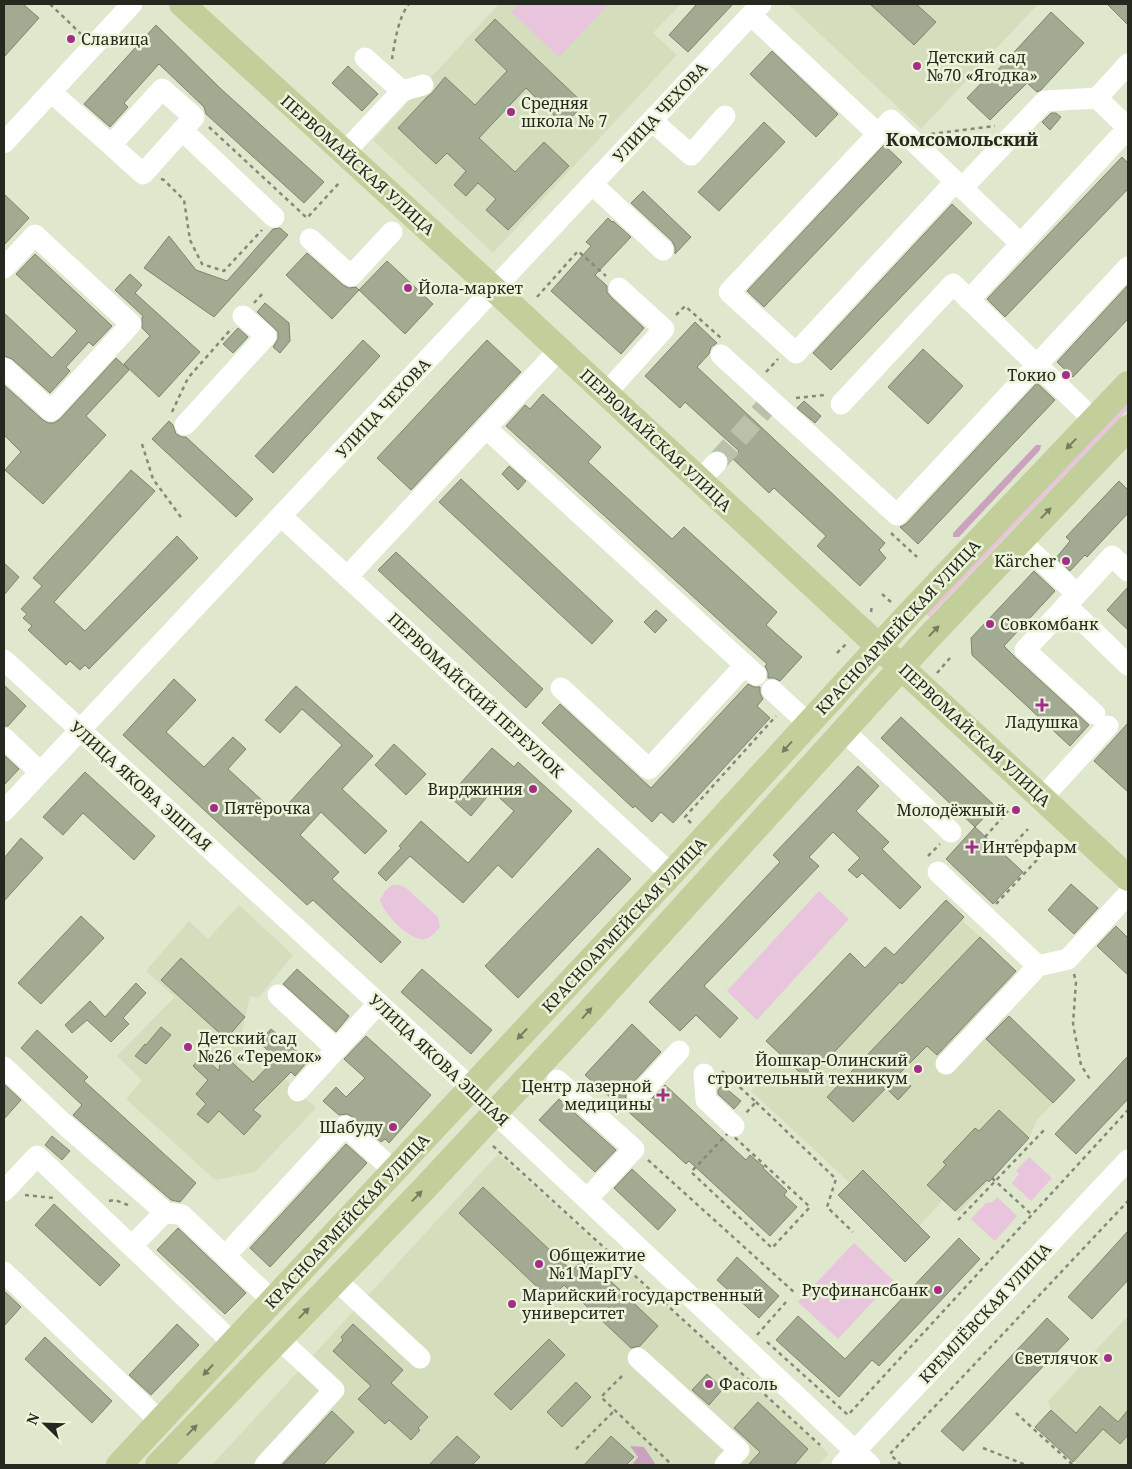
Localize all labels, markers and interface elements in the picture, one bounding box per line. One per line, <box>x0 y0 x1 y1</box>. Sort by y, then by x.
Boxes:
place label: Славица <box>81 28 149 50</box>
marker: Славица <box>65 33 77 45</box>
place label: Детский сад №70 «Ягодка» <box>927 46 1038 86</box>
street label: УЛИЦА ЧЕХОВА <box>608 57 713 167</box>
marker: Детский сад №70 «Ягодка» <box>911 60 923 72</box>
street label: ПЕРВОМАЙСКАЯ УЛИЦА <box>276 90 440 241</box>
place label: Средняя школа № 7 <box>521 92 607 132</box>
marker: Средняя школа № 7 <box>505 106 517 118</box>
district label: Комсомольский <box>886 127 1038 151</box>
place label: Йола-маркет <box>418 277 524 299</box>
marker: Йола-маркет <box>402 282 414 294</box>
street label: УЛИЦА ЧЕХОВА <box>331 353 436 463</box>
street label: ПЕРВОМАЙСКАЯ УЛИЦА <box>575 364 737 517</box>
place label: Токио <box>1007 364 1056 386</box>
marker: Токио <box>1060 369 1072 381</box>
one-way arrow <box>1065 438 1077 450</box>
one-way arrow <box>1040 508 1052 520</box>
street label: КРАСНОАРМЕЙСКАЯ УЛИЦА <box>811 534 986 719</box>
place label: Kärcher <box>994 550 1056 572</box>
marker: Kärcher <box>1060 555 1072 567</box>
street label: ПЕРВОМАЙСКИЙ ПЕРЕУЛОК <box>383 608 569 783</box>
place label: Совкомбанк <box>1000 613 1099 635</box>
marker: Совкомбанк <box>984 618 996 630</box>
one-way arrow <box>928 625 940 637</box>
street label: ПЕРВОМАЙСКАЯ УЛИЦА <box>894 659 1056 812</box>
marker: Ладушка <box>1036 699 1048 711</box>
place label: Ладушка <box>1005 711 1079 733</box>
street label: УЛИЦА ЯКОВА ЭШПАЯ <box>65 716 217 856</box>
one-way arrow <box>781 741 793 753</box>
place label: Вирджиния <box>427 778 523 800</box>
marker: Вирджиния <box>527 783 539 795</box>
place label: Пятёрочка <box>224 797 311 819</box>
place label: Молодёжный <box>897 799 1006 821</box>
marker: Пятёрочка <box>208 802 220 814</box>
marker: Молодёжный <box>1010 804 1022 816</box>
street label: КРАСНОАРМЕЙСКАЯ УЛИЦА <box>537 832 712 1017</box>
place label: Интерфарм <box>982 836 1077 858</box>
marker: Интерфарм <box>966 841 978 853</box>
street label: УЛИЦА ЯКОВА ЭШПАЯ <box>364 989 514 1131</box>
one-way arrow <box>581 1007 593 1019</box>
place label: Детский сад №26 «Теремок» <box>198 1027 322 1067</box>
one-way arrow <box>516 1027 528 1039</box>
marker: Детский сад №26 «Теремок» <box>182 1041 194 1053</box>
place label: Йошкар-Олинский строительный техникум <box>708 1049 908 1089</box>
marker: Йошкар-Олинский строительный техникум <box>912 1063 924 1075</box>
place label: Центр лазерной медицины <box>521 1075 652 1115</box>
marker: Центр лазерной медицины <box>656 1088 670 1102</box>
place label: Шабуду <box>319 1116 384 1138</box>
marker: Шабуду <box>387 1121 399 1133</box>
street label: КРАСНОАРМЕЙСКАЯ УЛИЦА <box>260 1128 435 1313</box>
one-way arrow <box>411 1190 423 1202</box>
street label: КРЕМЛЁВСКАЯ УЛИЦА <box>914 1237 1056 1388</box>
place label: Общежитие №1 МарГУ <box>549 1244 645 1284</box>
marker: Общежитие №1 МарГУ <box>533 1258 545 1270</box>
place label: Русфинансбанк <box>802 1279 929 1301</box>
place label: Марийский государственный университет <box>522 1284 764 1324</box>
marker: Русфинансбанк <box>932 1284 944 1296</box>
marker: Марийский государственный университет <box>506 1298 518 1310</box>
one-way arrow <box>298 1307 310 1319</box>
place label: Светлячок <box>1015 1347 1099 1369</box>
marker: Светлячок <box>1102 1352 1114 1364</box>
one-way arrow <box>202 1363 214 1375</box>
place label: Фасоль <box>719 1373 778 1395</box>
marker: Фасоль <box>703 1378 715 1390</box>
north arrow <box>20 1399 70 1449</box>
text: N <box>22 1410 43 1428</box>
one-way arrow <box>186 1424 198 1436</box>

